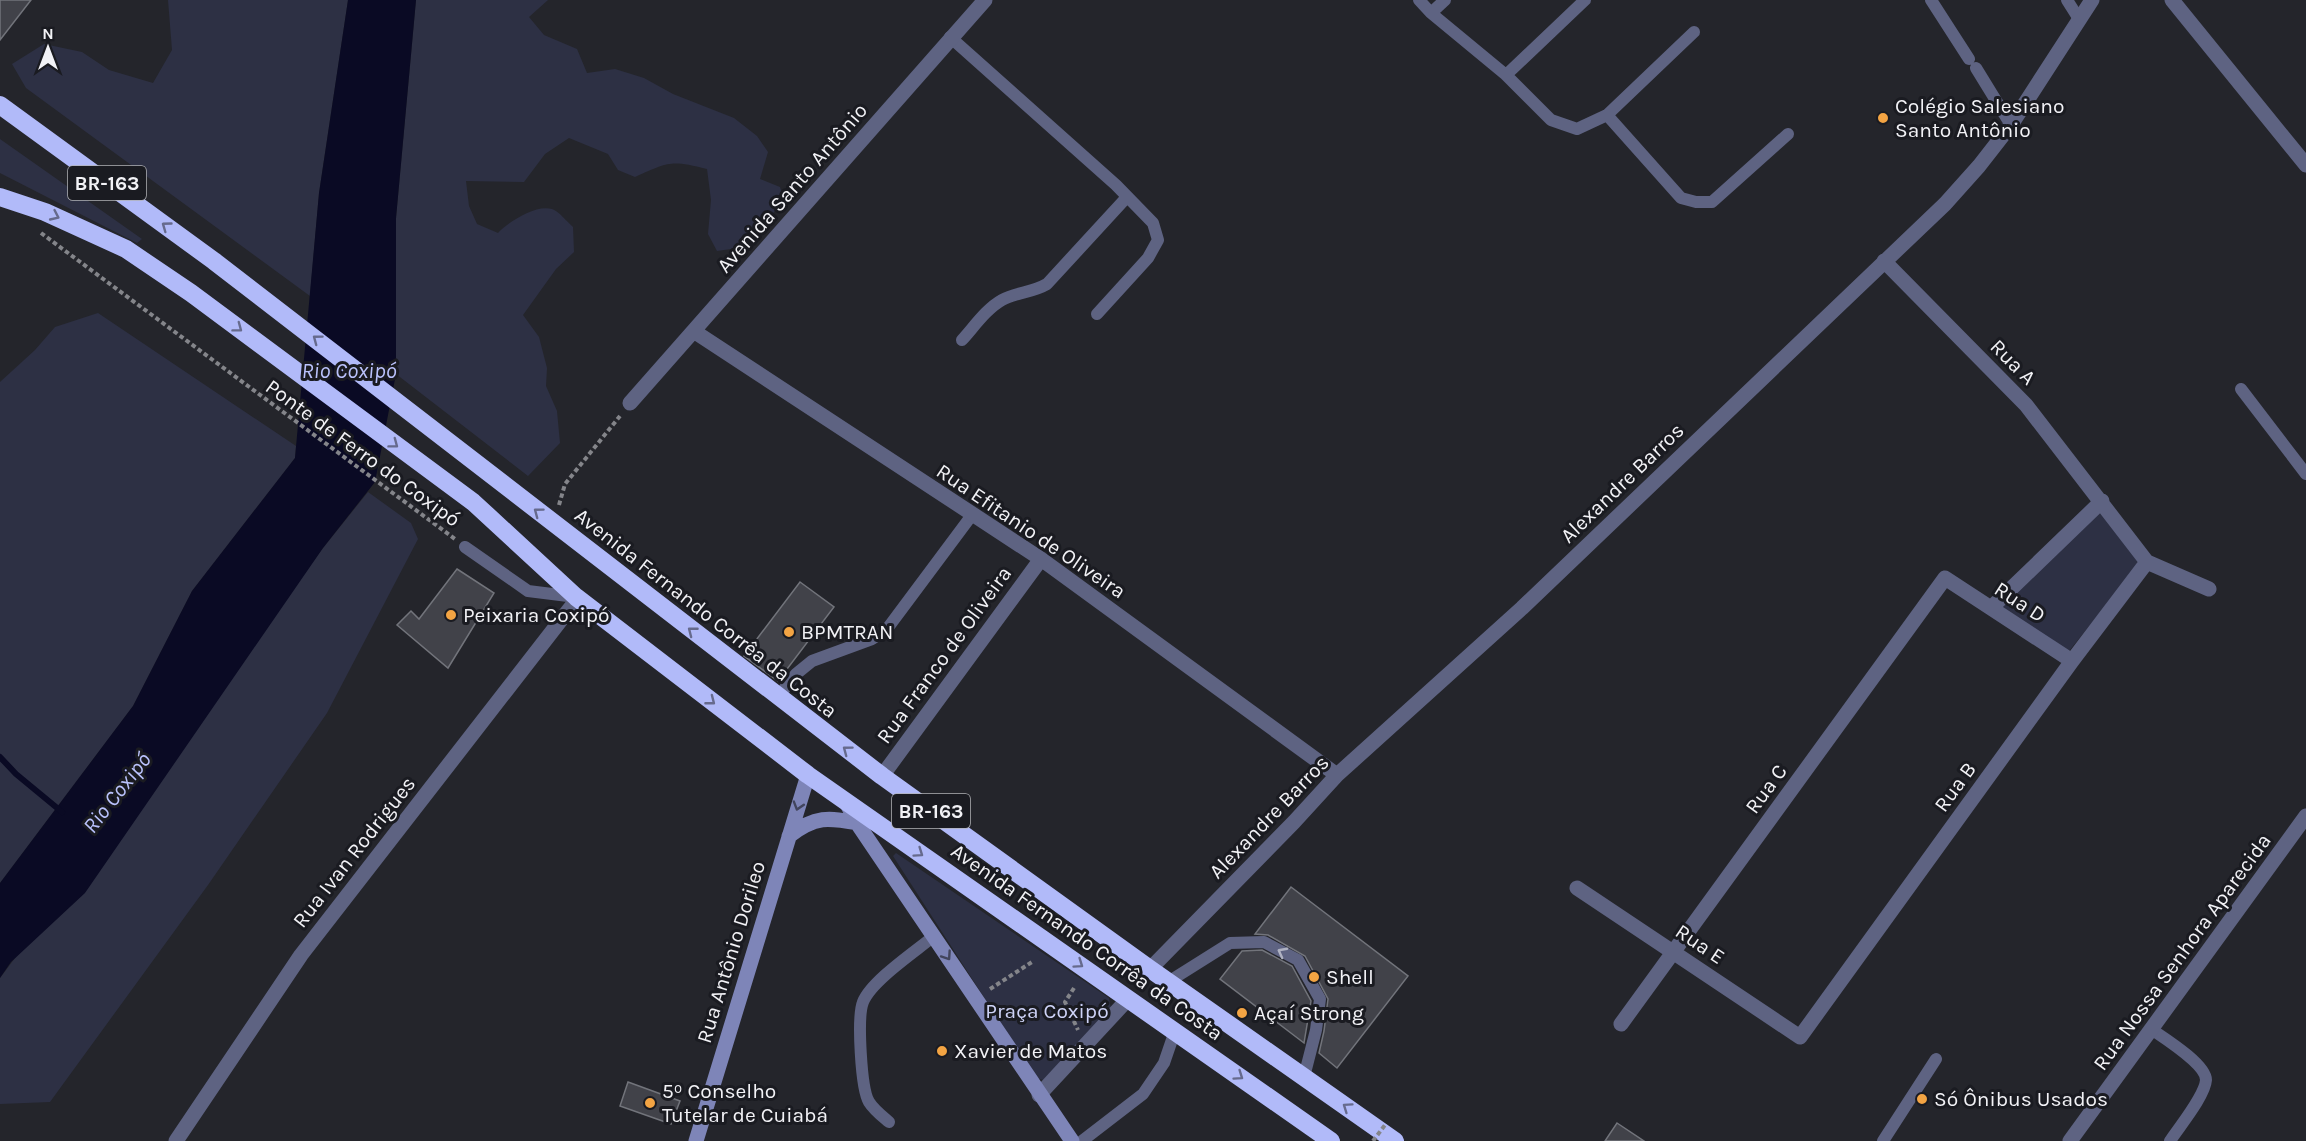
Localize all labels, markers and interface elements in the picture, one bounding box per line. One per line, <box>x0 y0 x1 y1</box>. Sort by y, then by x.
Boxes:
north arrow <box>18 18 78 78</box>
text: N <box>42 24 54 43</box>
place label: Colégio Salesiano Santo Antônio <box>1895 94 2065 142</box>
street label: Avenida Santo Antônio <box>712 98 872 278</box>
marker: Colégio Salesiano Santo Antônio <box>1876 111 1890 125</box>
road number: BR-163 <box>68 166 146 200</box>
one-way arrow <box>49 209 60 221</box>
one-way arrow <box>162 222 173 233</box>
one-way arrow <box>232 320 243 331</box>
street label: Rua A <box>1985 334 2041 390</box>
one-way arrow <box>312 336 323 347</box>
water label: Rio Coxipó <box>301 358 397 384</box>
street label: Ponte de Ferro do Coxipó <box>261 374 465 532</box>
street label: Alexandre Barros <box>1555 418 1689 548</box>
one-way arrow <box>388 437 399 448</box>
street label: Rua Efitanio de Oliveira <box>932 459 1130 603</box>
street label: Avenida Fernando Corrêa da Costa <box>570 503 842 723</box>
one-way arrow <box>534 508 545 519</box>
street label: Rua Franco de Oliveira <box>872 562 1016 748</box>
street label: Rua D <box>1990 577 2050 627</box>
place label: Peixaria Coxipó <box>463 603 609 627</box>
marker: Peixaria Coxipó <box>444 608 458 622</box>
place label: BPMTRAN <box>801 620 893 644</box>
marker: BPMTRAN <box>782 625 796 639</box>
one-way arrow <box>688 627 699 638</box>
one-way arrow <box>704 693 715 704</box>
one-way arrow <box>843 746 854 757</box>
water label: Rio Coxipó <box>77 747 157 838</box>
street label: Alexandre Barros <box>1204 750 1334 884</box>
street label: Rua B <box>1929 758 1981 816</box>
street label: Rua C <box>1740 760 1792 818</box>
street label: Rua Ivan Rodrigues <box>288 772 420 932</box>
road number: BR-163 <box>892 794 970 828</box>
one-way arrow <box>793 800 805 811</box>
street label: Rua Nossa Senhora Aparecida <box>2088 829 2276 1075</box>
street label: Avenida Fernando Corrêa da Costa <box>947 839 1227 1045</box>
one-way arrow <box>913 846 924 857</box>
street label: Rua Antônio Dorileo <box>692 858 770 1046</box>
street label: Rua E <box>1671 919 1729 969</box>
one-way arrow <box>1278 947 1289 959</box>
one-way arrow <box>940 950 952 960</box>
one-way arrow <box>1073 957 1084 968</box>
place label: Shell <box>1326 965 1374 989</box>
marker: Shell <box>1307 970 1321 984</box>
park label: Praça Coxipó <box>985 999 1109 1023</box>
place label: Açaí Strong <box>1254 1001 1364 1025</box>
marker: Açaí Strong <box>1235 1006 1249 1020</box>
place label: Xavier de Matos <box>954 1039 1107 1063</box>
marker: Xavier de Matos <box>935 1044 949 1058</box>
one-way arrow <box>1232 1069 1243 1080</box>
place label: 5⁰ Conselho Tutelar de Cuiabá <box>662 1079 828 1127</box>
place label: Só Ônibus Usados <box>1934 1087 2108 1111</box>
marker: Só Ônibus Usados <box>1915 1092 1929 1106</box>
marker: 5⁰ Conselho Tutelar de Cuiabá <box>643 1096 657 1110</box>
one-way arrow <box>1343 1103 1354 1114</box>

